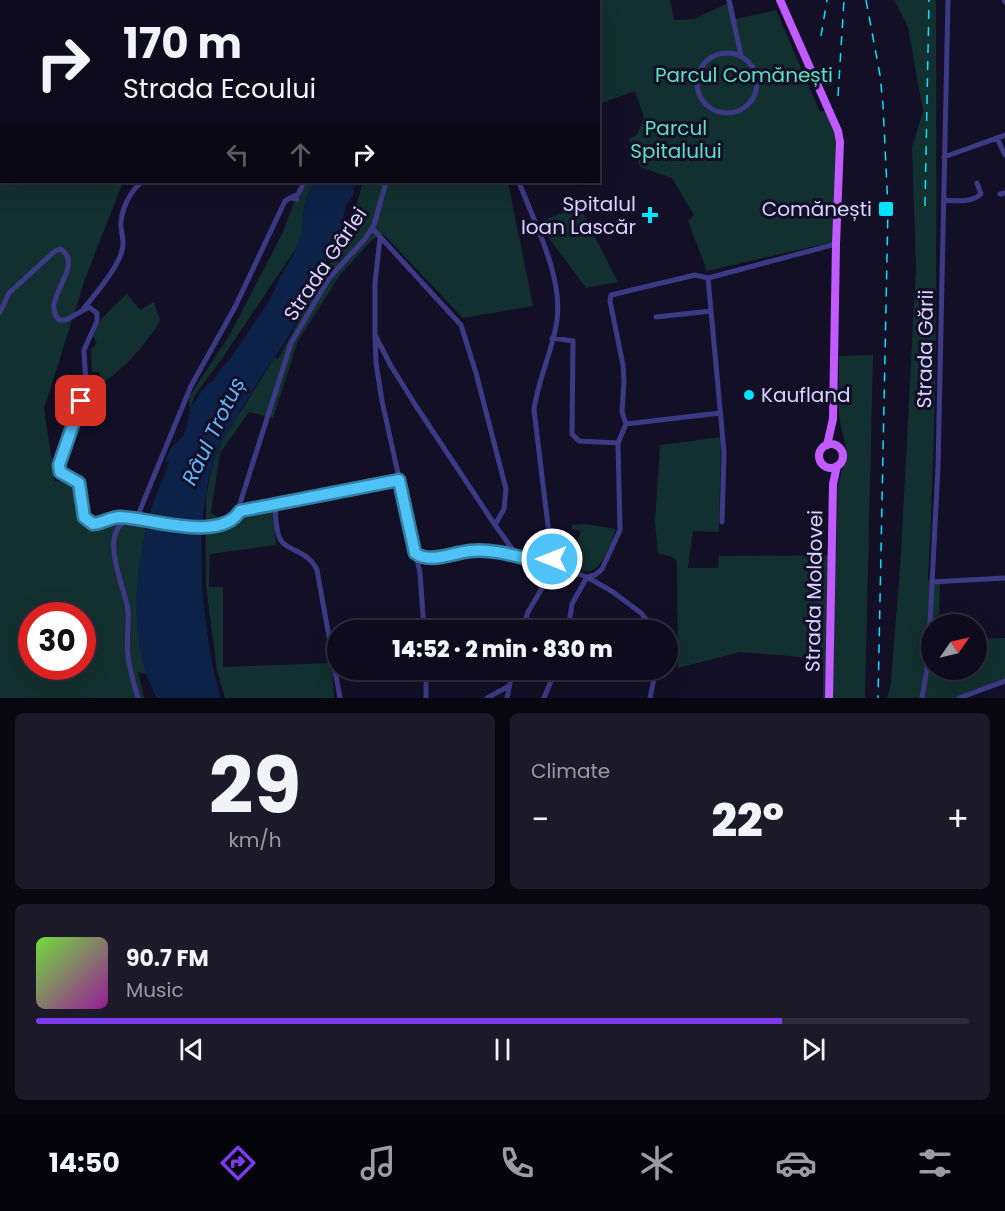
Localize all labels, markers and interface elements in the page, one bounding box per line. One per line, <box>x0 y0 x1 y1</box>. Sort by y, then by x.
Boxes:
text: 170 m <box>123 14 242 73</box>
icon: right <box>24 24 102 102</box>
park label: Parcul Comănești <box>655 61 833 89</box>
text: Strada Ecoului <box>123 70 316 107</box>
park label: Parcul Spitalului <box>630 114 722 165</box>
icon: left <box>221 138 254 171</box>
icon: ahead <box>284 138 317 171</box>
icon: right <box>347 138 380 171</box>
place label: Spitalul Ioan Lascăr <box>521 190 636 241</box>
place label: Comănești <box>762 195 872 223</box>
marker: Comănești <box>877 200 895 218</box>
street label: Strada Gârlei <box>277 202 373 326</box>
marker: Spitalul Ioan Lascăr <box>641 206 659 224</box>
street label: Strada Gării <box>910 289 940 409</box>
water label: Râul Trotuș <box>174 372 252 490</box>
pin <box>55 375 106 426</box>
place label: Kaufland <box>761 381 851 409</box>
icon: arrive <box>64 384 97 417</box>
marker: Kaufland <box>742 388 756 402</box>
street label: Strada Moldovei <box>799 510 829 672</box>
position arrow <box>520 527 584 591</box>
speed limit sign: 30 <box>18 602 96 680</box>
north arrow <box>921 614 987 680</box>
map controls <box>921 614 987 680</box>
text: 14:52 · 2 min · 830 m <box>392 634 613 665</box>
text: 29 <box>209 731 301 840</box>
text: Climate <box>531 757 610 785</box>
text: 22° <box>711 789 784 852</box>
text: − <box>531 796 549 843</box>
text: + <box>946 796 969 843</box>
text: km/h <box>228 826 282 854</box>
text: 90.7 FM <box>126 943 209 974</box>
text: Music <box>126 976 184 1004</box>
icon: previous <box>175 1033 208 1066</box>
icon: pause <box>486 1033 519 1066</box>
icon: next <box>797 1033 830 1066</box>
icon: directions <box>217 1142 259 1184</box>
icon: music <box>357 1142 399 1184</box>
icon: phone <box>496 1142 538 1184</box>
icon: climate <box>636 1142 678 1184</box>
icon: car <box>775 1142 817 1184</box>
icon: filters <box>914 1142 956 1184</box>
text: 14:50 <box>49 1144 120 1181</box>

